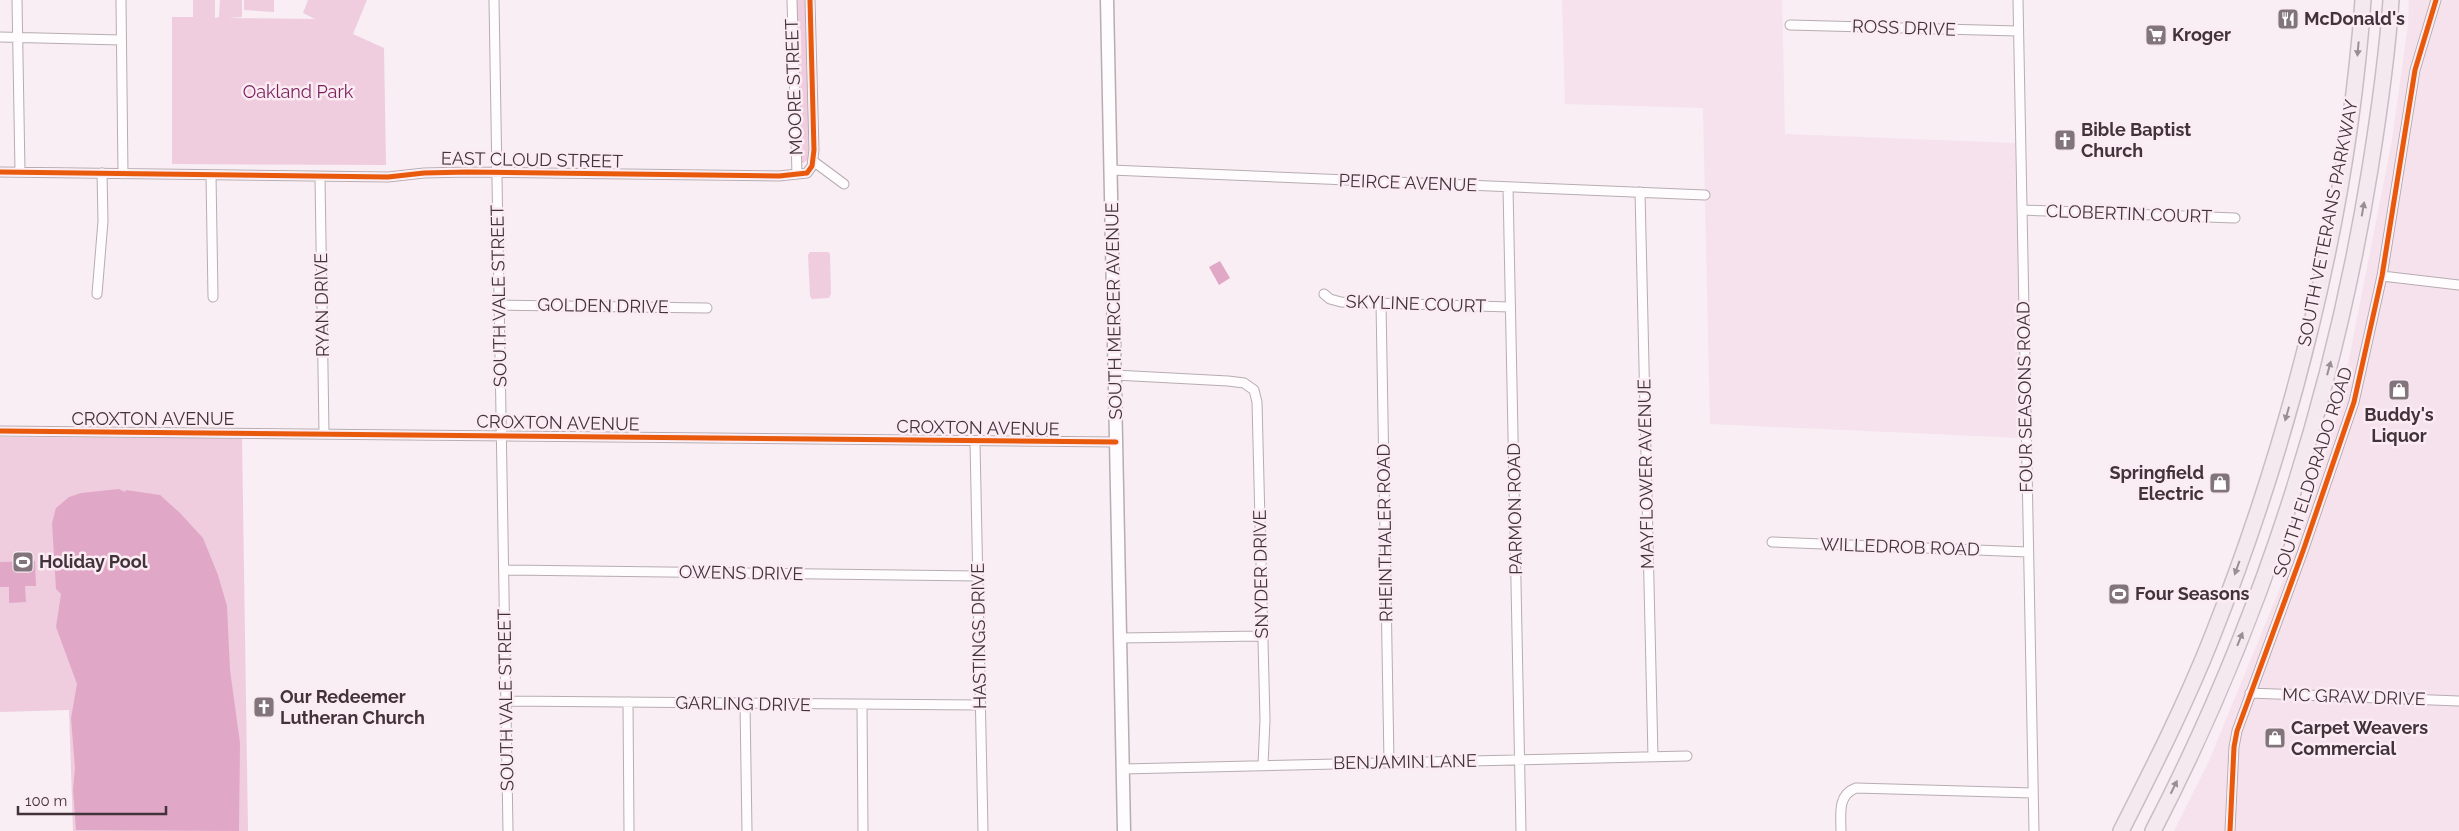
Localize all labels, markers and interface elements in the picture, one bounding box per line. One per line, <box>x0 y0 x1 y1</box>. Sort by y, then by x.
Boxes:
restaurant icon: McDonald's <box>2276 7 2300 31</box>
place label: McDonald's <box>2304 8 2405 29</box>
street label: ROSS DRIVE <box>1852 15 1956 40</box>
street label: MOORE STREET <box>781 18 806 156</box>
supermarket icon: Kroger <box>2144 23 2168 47</box>
place label: Kroger <box>2172 24 2231 45</box>
one-way arrow <box>2354 41 2362 57</box>
park label: Oakland Park <box>243 81 354 102</box>
street label: SOUTH VETERANS PARKWAY <box>2293 98 2362 348</box>
place label: Bible Baptist Church <box>2081 119 2191 161</box>
church icon: Bible Baptist Church <box>2053 128 2077 152</box>
street label: EAST CLOUD STREET <box>441 147 623 172</box>
street label: PEIRCE AVENUE <box>1338 170 1478 195</box>
street label: CLOBERTIN COURT <box>2046 200 2212 227</box>
one-way arrow <box>2360 201 2368 217</box>
street label: SOUTH MERCER AVENUE <box>1101 202 1126 420</box>
street label: SOUTH VALE STREET <box>486 205 511 387</box>
street label: RYAN DRIVE <box>310 253 333 357</box>
street label: SKYLINE COURT <box>1345 291 1487 316</box>
street label: GOLDEN DRIVE <box>537 294 669 317</box>
street label: FOUR SEASONS ROAD <box>2012 301 2037 493</box>
one-way arrow <box>2325 360 2333 375</box>
street label: SOUTH ELDORADO ROAD <box>2269 364 2356 579</box>
shop icon: Buddy's Liquor <box>2387 378 2411 402</box>
street label: MAYFLOWER AVENUE <box>1633 379 1658 569</box>
place label: Buddy's Liquor <box>2364 404 2434 446</box>
one-way arrow <box>2283 406 2291 421</box>
street label: CROXTON AVENUE <box>71 408 235 429</box>
street label: CROXTON AVENUE <box>476 411 640 434</box>
street label: CROXTON AVENUE <box>896 416 1060 439</box>
street label: RHEINTHALER ROAD <box>1372 443 1397 622</box>
street label: PARMON ROAD <box>1503 443 1526 575</box>
place label: Springfield Electric <box>2109 462 2204 504</box>
shop icon: Springfield Electric <box>2208 471 2232 495</box>
street label: SNYDER DRIVE <box>1249 509 1272 639</box>
street label: WILLEDROB ROAD <box>1820 533 1980 560</box>
sports icon: Holiday Pool <box>11 550 35 574</box>
place label: Holiday Pool <box>39 551 148 572</box>
street label: OWENS DRIVE <box>679 561 803 584</box>
one-way arrow <box>2233 561 2240 576</box>
street label: HASTINGS DRIVE <box>967 563 990 709</box>
sports icon: Four Seasons <box>2107 582 2131 606</box>
place label: Four Seasons <box>2135 583 2250 604</box>
street label: SOUTH VALE STREET <box>493 609 518 791</box>
one-way arrow <box>2237 632 2245 646</box>
street label: MC GRAW DRIVE <box>2282 684 2426 709</box>
place label: Our Redeemer Lutheran Church <box>280 686 425 728</box>
street label: GARLING DRIVE <box>675 692 811 715</box>
church icon: Our Redeemer Lutheran Church <box>252 695 276 719</box>
place label: Carpet Weavers Commercial <box>2291 717 2428 759</box>
shop icon: Carpet Weavers Commercial <box>2263 726 2287 750</box>
street label: BENJAMIN LANE <box>1333 750 1477 773</box>
one-way arrow <box>2171 780 2179 794</box>
scale bar <box>18 784 165 816</box>
text: 100 m <box>25 792 67 810</box>

